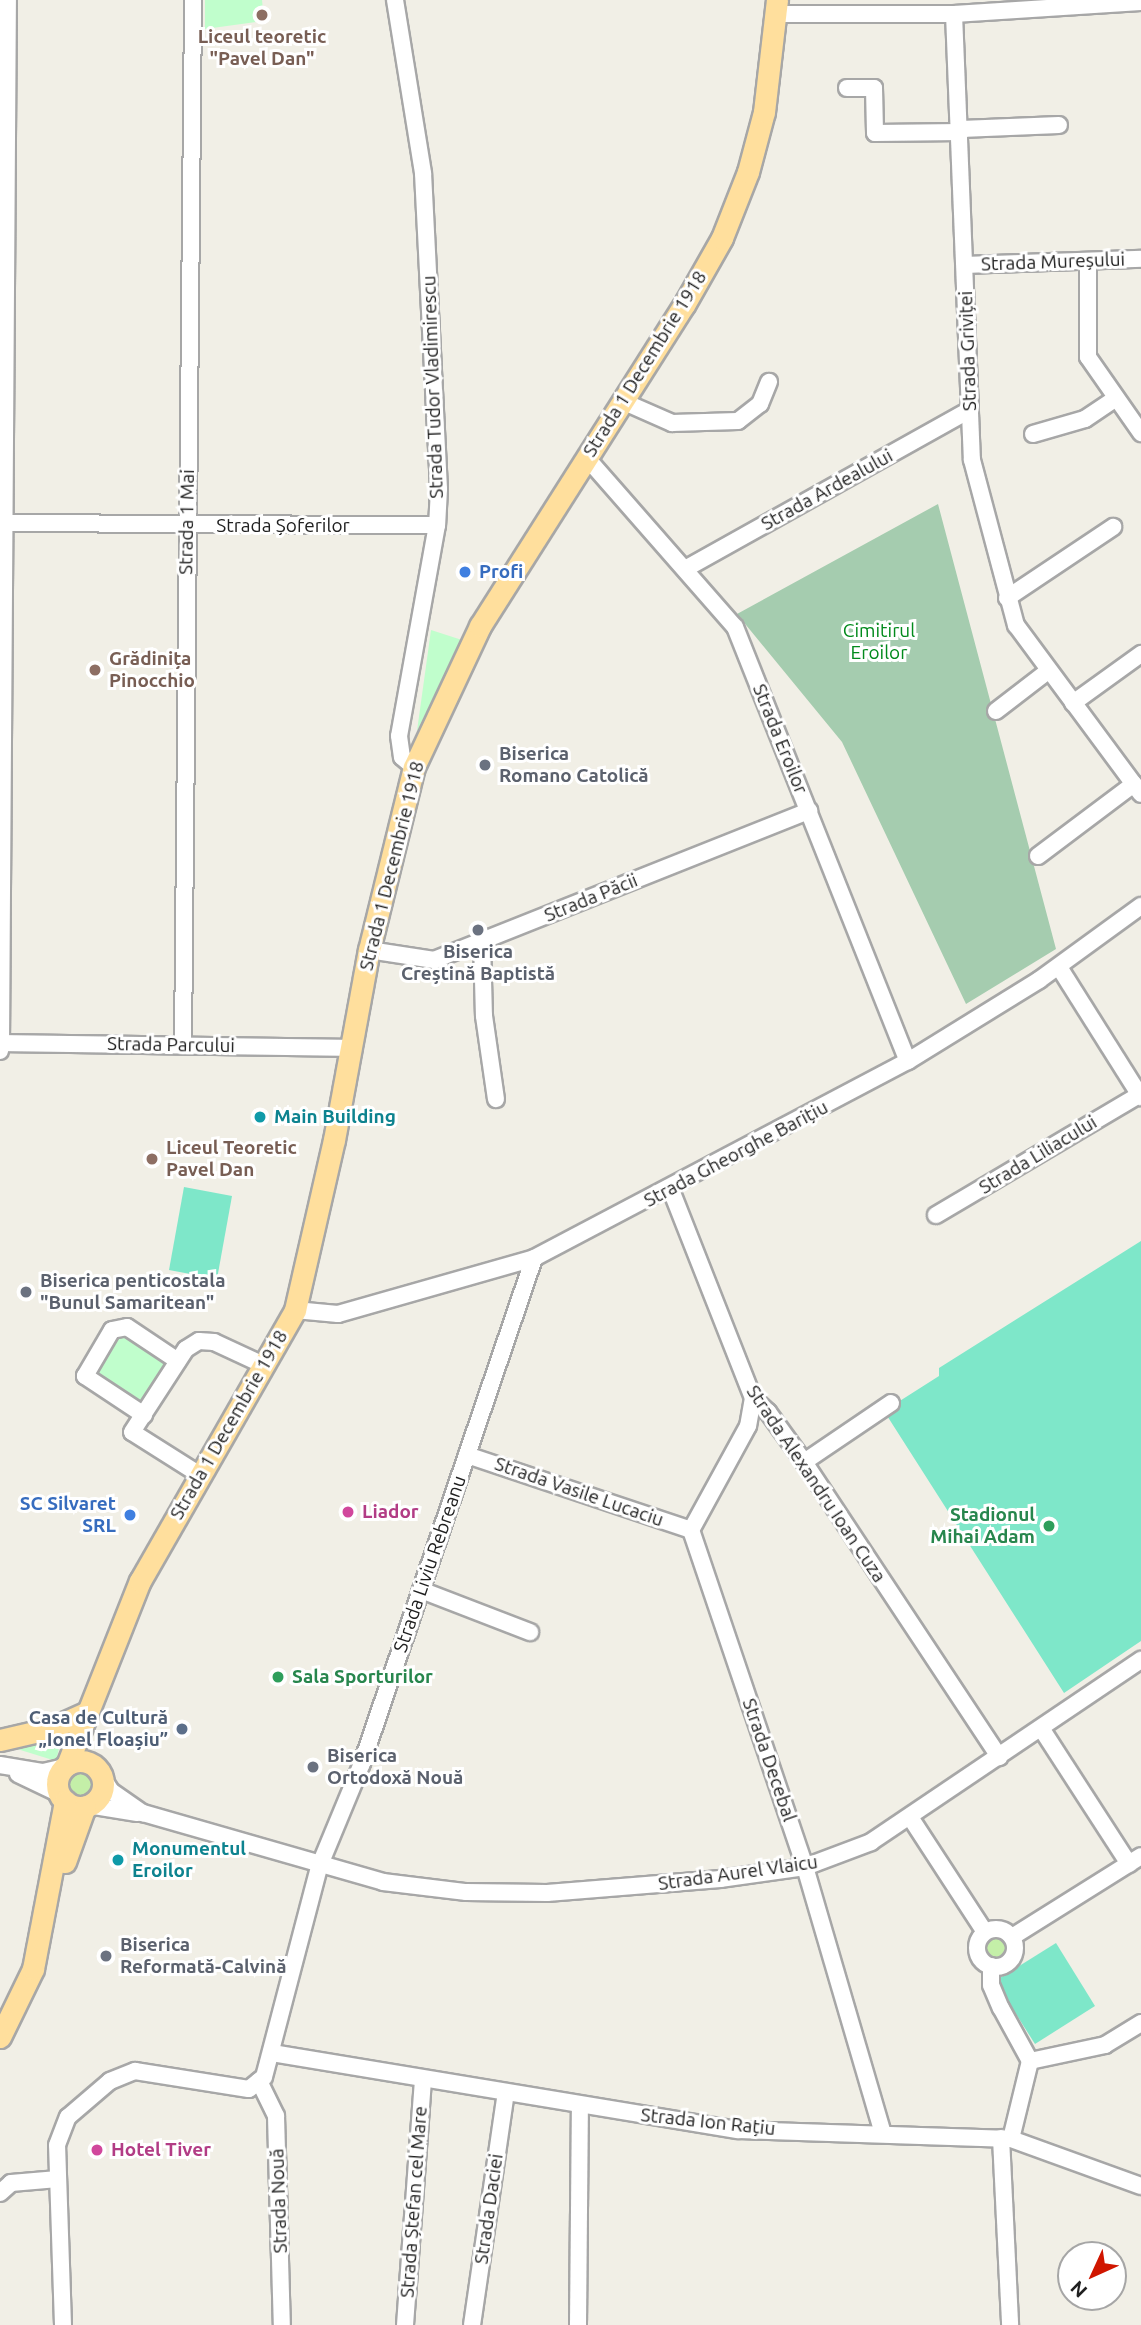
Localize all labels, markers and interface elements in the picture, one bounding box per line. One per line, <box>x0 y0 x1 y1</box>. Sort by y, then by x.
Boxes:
marker: Liceul teoretic "Pavel Dan" <box>254 7 270 23</box>
place label: Liceul teoretic "Pavel Dan" <box>198 26 326 70</box>
street label: Strada Mureșului <box>981 248 1125 276</box>
street label: Strada 1 Decembrie 1918 <box>578 267 712 461</box>
street label: Strada Tudor Vladimirescu <box>418 275 448 499</box>
street label: Strada Griviței <box>955 290 981 412</box>
street label: Strada Ardealului <box>757 444 897 536</box>
street label: Strada 1 Mai <box>175 469 199 575</box>
street label: Strada Șoferilor <box>216 515 350 537</box>
place label: Profi <box>479 561 523 583</box>
marker: Profi <box>457 564 473 580</box>
park label: Cimitirul Eroilor <box>843 620 915 664</box>
place label: Grădinița Pinocchio <box>109 648 195 692</box>
marker: Grădinița Pinocchio <box>87 662 103 678</box>
street label: Strada Eroilor <box>748 681 812 797</box>
place label: Biserica Romano Catolică <box>499 743 649 787</box>
marker: Biserica Romano Catolică <box>477 757 493 773</box>
street label: Strada 1 Decembrie 1918 <box>355 759 429 973</box>
street label: Strada Păcii <box>541 869 641 927</box>
marker: Biserica Creștină Baptistă <box>470 922 486 938</box>
place label: Biserica Creștină Baptistă <box>401 941 555 985</box>
street label: Strada Parcului <box>107 1032 235 1058</box>
street label: Strada Gheorghe Barițiu <box>640 1096 832 1212</box>
place label: Main Building <box>274 1106 396 1128</box>
marker: Main Building <box>252 1109 268 1125</box>
street label: Strada Liliacului <box>975 1111 1101 1199</box>
place label: Liceul Teoretic Pavel Dan <box>166 1137 297 1181</box>
marker: Liceul Teoretic Pavel Dan <box>144 1151 160 1167</box>
place label: Biserica penticostala "Bunul Samaritean" <box>40 1270 225 1314</box>
marker: Biserica penticostala "Bunul Samaritean" <box>18 1284 34 1300</box>
street label: Strada 1 Decembrie 1918 <box>165 1326 293 1524</box>
street label: Strada Alexandru Ioan Cuza <box>741 1381 891 1587</box>
street label: Strada Vasile Lucaciu <box>492 1452 666 1532</box>
street label: Strada Liviu Rebreanu <box>389 1473 471 1655</box>
place label: SC Silvaret SRL <box>20 1493 116 1537</box>
place label: Liador <box>362 1501 419 1523</box>
marker: Liador <box>340 1504 356 1520</box>
place label: Stadionul Mihai Adam <box>930 1504 1035 1548</box>
marker: SC Silvaret SRL <box>122 1507 138 1523</box>
marker: Stadionul Mihai Adam <box>1041 1518 1057 1534</box>
place label: Sala Sporturilor <box>292 1666 433 1688</box>
marker: Sala Sporturilor <box>270 1669 286 1685</box>
street label: Strada Decebal <box>737 1695 801 1825</box>
place label: Casa de Cultură „Ionel Floașiu” <box>29 1707 168 1751</box>
marker: Casa de Cultură „Ionel Floașiu” <box>174 1721 190 1737</box>
place label: Biserica Ortodoxă Nouă <box>327 1745 463 1789</box>
marker: Biserica Ortodoxă Nouă <box>305 1759 321 1775</box>
place label: Monumentul Eroilor <box>132 1838 246 1882</box>
street label: Strada Aurel Vlaicu <box>657 1851 819 1895</box>
marker: Monumentul Eroilor <box>110 1852 126 1868</box>
place label: Biserica Reformată-Calvină <box>120 1934 286 1978</box>
marker: Biserica Reformată-Calvină <box>98 1948 114 1964</box>
street label: Strada Ion Rațiu <box>640 2104 776 2140</box>
street label: Strada Ștefan cel Mare <box>396 2105 432 2299</box>
place label: Hotel Tiver <box>111 2139 211 2161</box>
marker: Hotel Tiver <box>89 2142 105 2158</box>
street label: Strada Nouă <box>266 2148 292 2254</box>
street label: Strada Daciei <box>470 2152 508 2266</box>
north arrow <box>1057 2241 1127 2311</box>
text: N <box>1066 2277 1091 2302</box>

